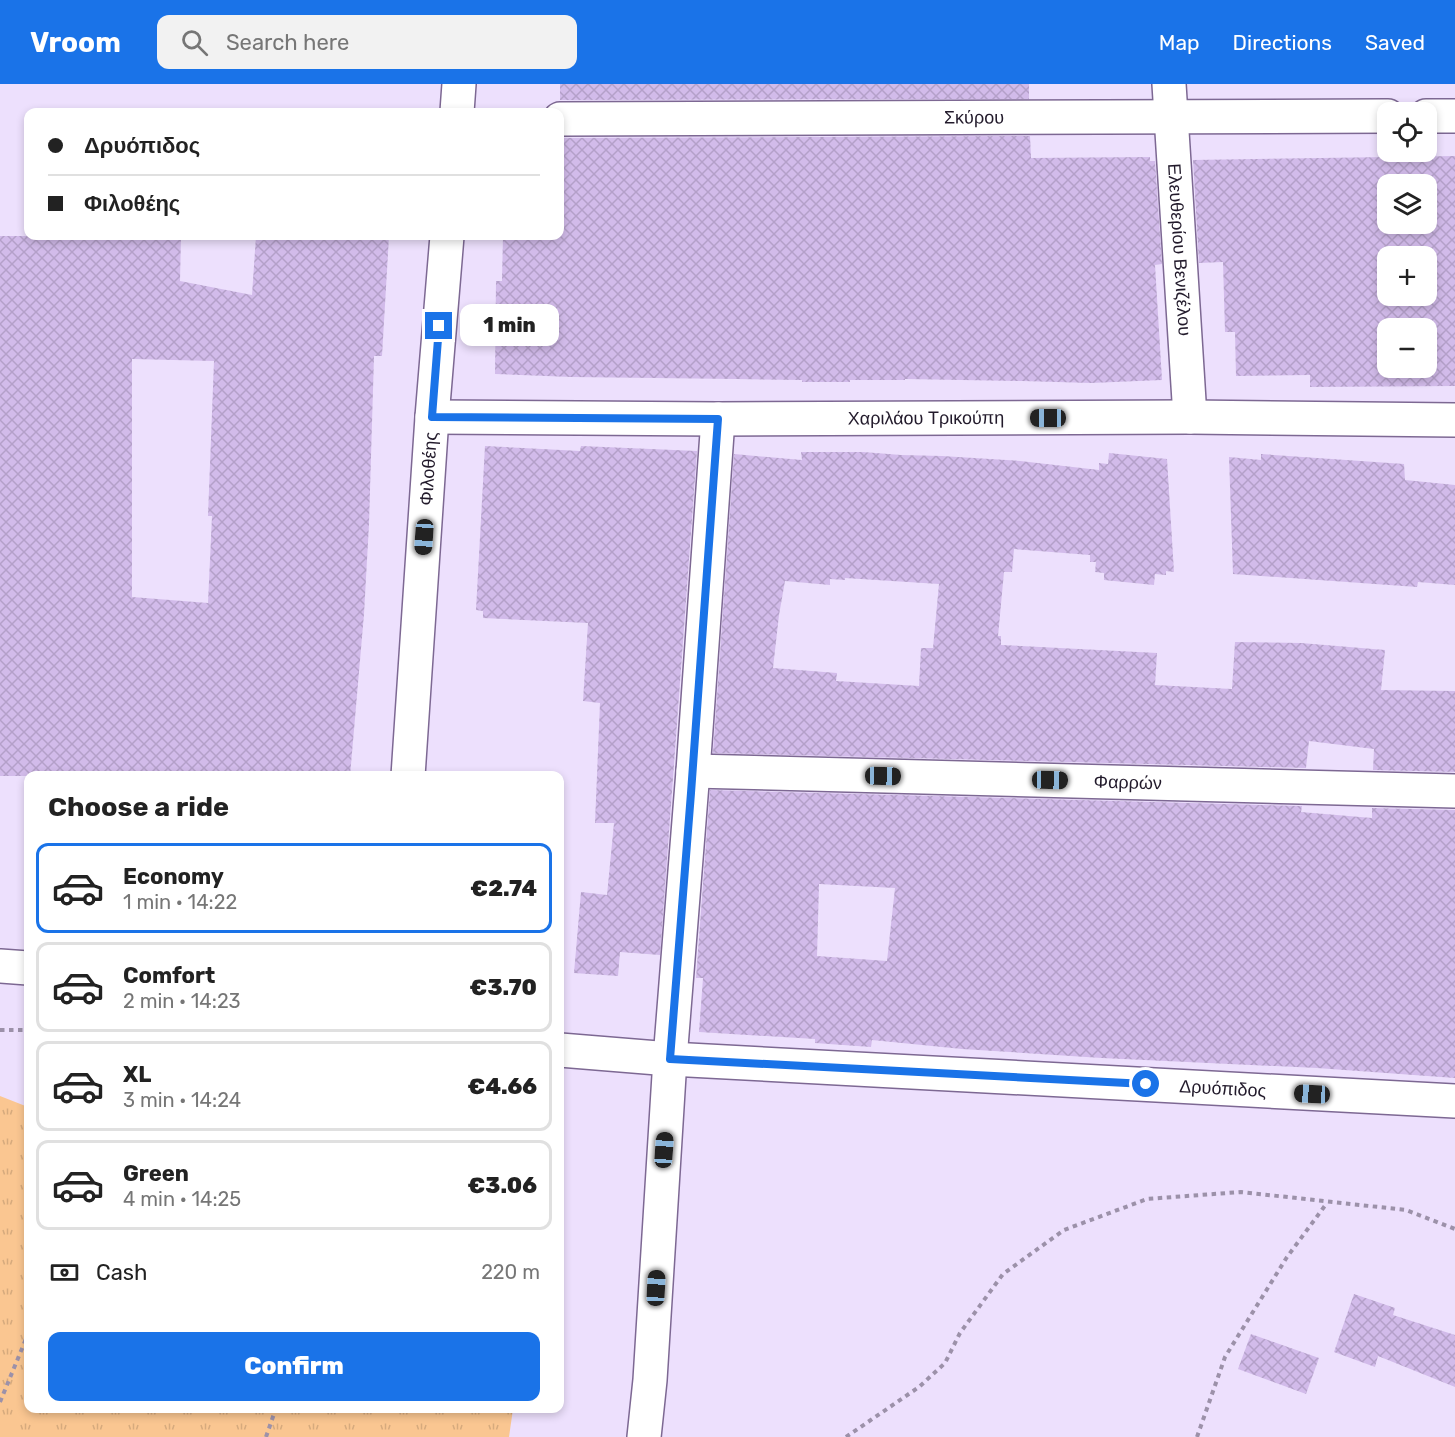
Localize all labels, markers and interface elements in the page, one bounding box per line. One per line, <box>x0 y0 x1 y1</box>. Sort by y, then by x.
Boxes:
search box <box>157 15 577 69</box>
text: Vroom <box>30 26 121 59</box>
icon: search <box>178 26 211 59</box>
text: Search here <box>226 29 349 56</box>
text: Map <box>1159 30 1200 55</box>
text: Directions <box>1233 30 1332 55</box>
text: Saved <box>1365 30 1425 55</box>
map controls <box>1377 102 1437 378</box>
button: locate <box>1377 102 1437 162</box>
street label: Σκύρου <box>944 106 1004 129</box>
text: Δρυόπιδος <box>84 132 200 159</box>
street label: Ελευθερίου Βενιζέλου <box>1163 163 1196 337</box>
button: layers <box>1377 174 1437 234</box>
text: Φιλοθέης <box>84 190 180 217</box>
button: + <box>1377 246 1437 306</box>
callout: 1 min <box>460 305 559 347</box>
route end <box>425 312 452 339</box>
text: 1 min <box>483 313 536 337</box>
button: − <box>1377 318 1437 378</box>
street label: Χαριλάου Τρικούπη <box>848 407 1004 429</box>
car <box>1030 409 1066 427</box>
street label: Φιλοθέης <box>415 431 442 506</box>
car <box>414 518 434 556</box>
car <box>865 767 901 785</box>
car <box>1032 771 1068 789</box>
street label: Φαρρών <box>1093 771 1162 794</box>
text: Choose a ride <box>48 791 229 823</box>
icon: car <box>51 861 105 915</box>
text: Economy <box>123 863 224 890</box>
text: €2.74 <box>470 875 537 902</box>
text: 1 min · 14:22 <box>123 890 237 914</box>
icon: car <box>51 960 105 1014</box>
text: Comfort <box>123 962 215 989</box>
text: €3.70 <box>470 974 537 1001</box>
text: 2 min · 14:23 <box>123 989 241 1013</box>
icon: car <box>51 1059 105 1113</box>
text: XL <box>123 1061 151 1088</box>
route start <box>1132 1070 1159 1097</box>
text: €4.66 <box>468 1073 537 1100</box>
street label: Δρυόπιδος <box>1179 1075 1267 1102</box>
car <box>1294 1084 1330 1104</box>
text: 3 min · 14:24 <box>123 1088 241 1112</box>
car <box>654 1131 674 1169</box>
icon: car <box>51 1158 105 1212</box>
text: Green <box>123 1160 189 1187</box>
text: €3.06 <box>468 1172 537 1199</box>
text: 4 min · 14:25 <box>123 1187 241 1211</box>
icon: cash <box>48 1256 81 1289</box>
text: Cash <box>96 1259 147 1286</box>
text: 220 m <box>481 1260 540 1284</box>
car <box>646 1270 666 1306</box>
button: Confirm <box>48 1332 540 1401</box>

